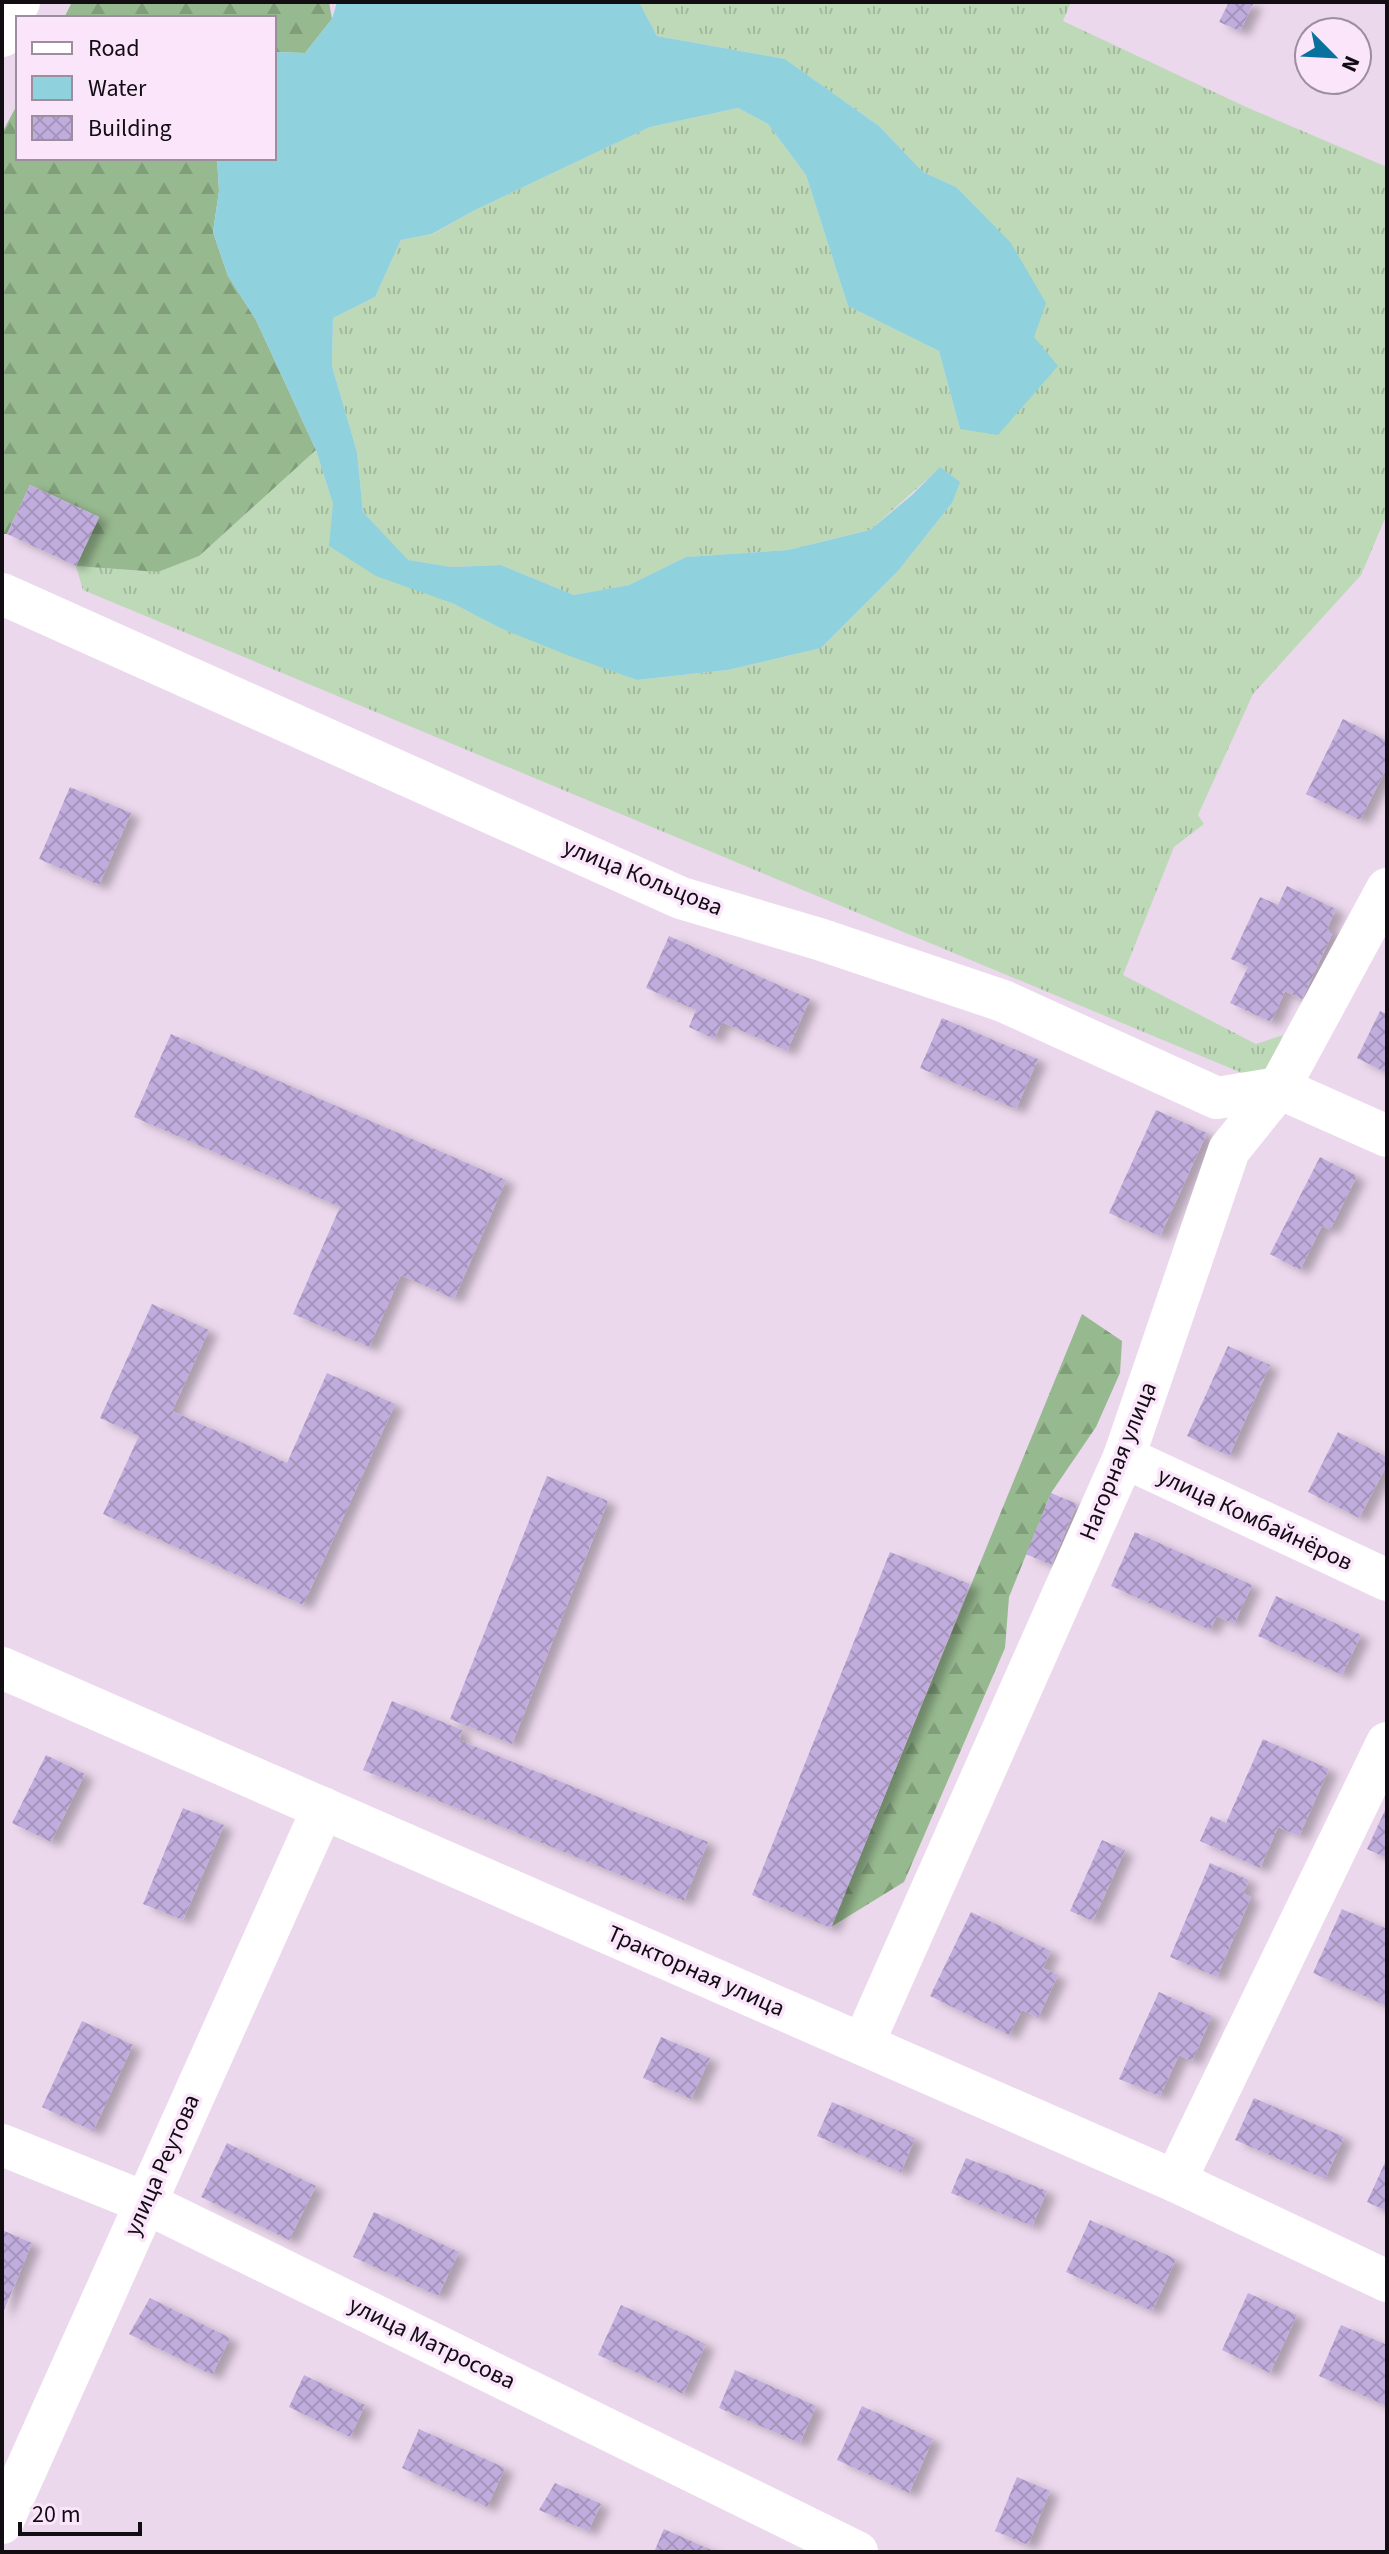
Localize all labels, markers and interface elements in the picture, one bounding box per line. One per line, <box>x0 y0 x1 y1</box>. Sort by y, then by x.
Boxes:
legend <box>16 16 276 160</box>
north arrow <box>1293 16 1373 96</box>
text: Road <box>88 31 140 66</box>
text: N <box>1333 51 1368 77</box>
text: Water <box>88 71 147 106</box>
text: Building <box>88 111 172 146</box>
street label: улица Кольцова <box>558 829 728 925</box>
street label: Нагорная улица <box>1070 1376 1166 1546</box>
street label: улица Комбайнёров <box>1152 1458 1358 1580</box>
street label: Тракторная улица <box>602 1916 790 2026</box>
street label: улица Реутова <box>115 2088 209 2242</box>
street label: улица Матросова <box>343 2287 521 2399</box>
scale bar <box>20 2486 140 2536</box>
text: 20 m <box>32 2497 81 2532</box>

